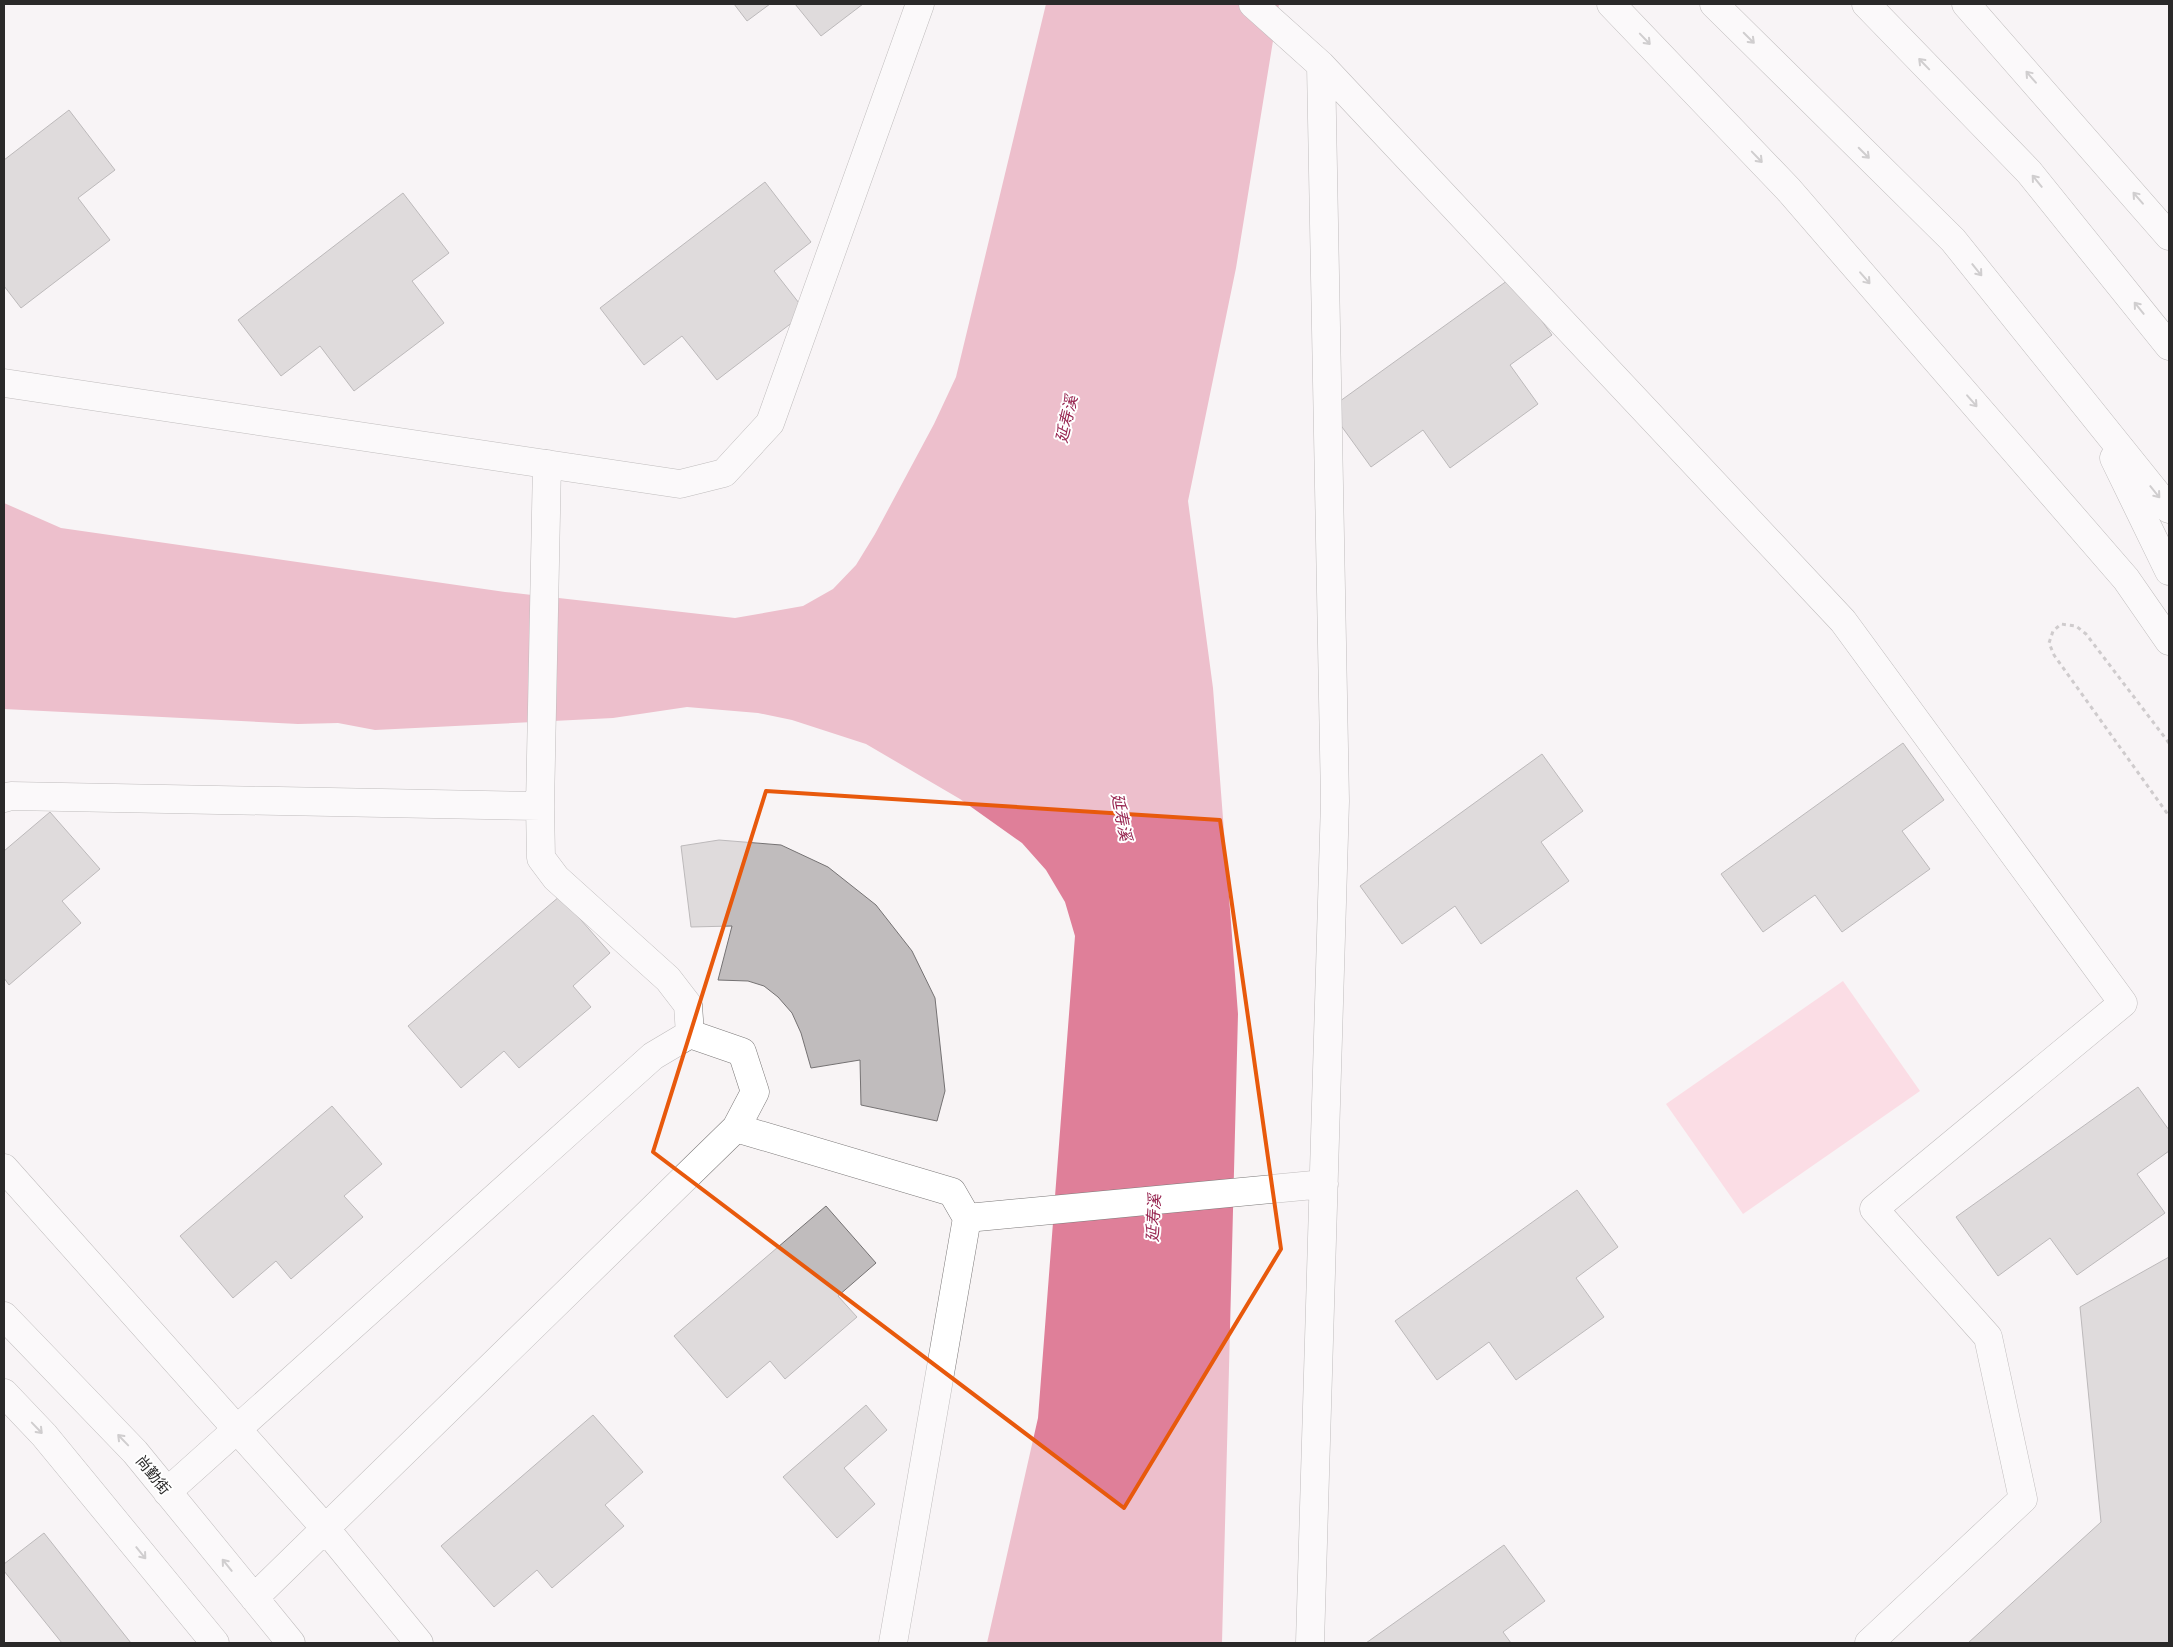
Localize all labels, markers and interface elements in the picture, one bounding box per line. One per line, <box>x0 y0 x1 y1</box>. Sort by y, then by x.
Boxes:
one-way arrow <box>1743 32 1755 44</box>
one-way arrow <box>1639 33 1651 45</box>
one-way arrow <box>1918 58 1930 70</box>
one-way arrow <box>2025 70 2036 83</box>
one-way arrow <box>1858 146 1870 158</box>
one-way arrow <box>1751 150 1763 163</box>
one-way arrow <box>2031 175 2042 188</box>
one-way arrow <box>2132 192 2144 205</box>
one-way arrow <box>1971 263 1982 276</box>
one-way arrow <box>1859 271 1871 284</box>
one-way arrow <box>2133 302 2144 315</box>
water label: 延寿溪 <box>1051 391 1081 444</box>
one-way arrow <box>1966 394 1977 407</box>
one-way arrow <box>2150 485 2161 498</box>
water label: 延寿溪 <box>1109 792 1137 844</box>
water label: 延寿溪 <box>1142 1192 1163 1242</box>
one-way arrow <box>31 1422 43 1434</box>
one-way arrow <box>117 1434 129 1446</box>
street label: 尚勤街 <box>133 1451 175 1498</box>
one-way arrow <box>136 1546 147 1559</box>
one-way arrow <box>222 1559 233 1572</box>

